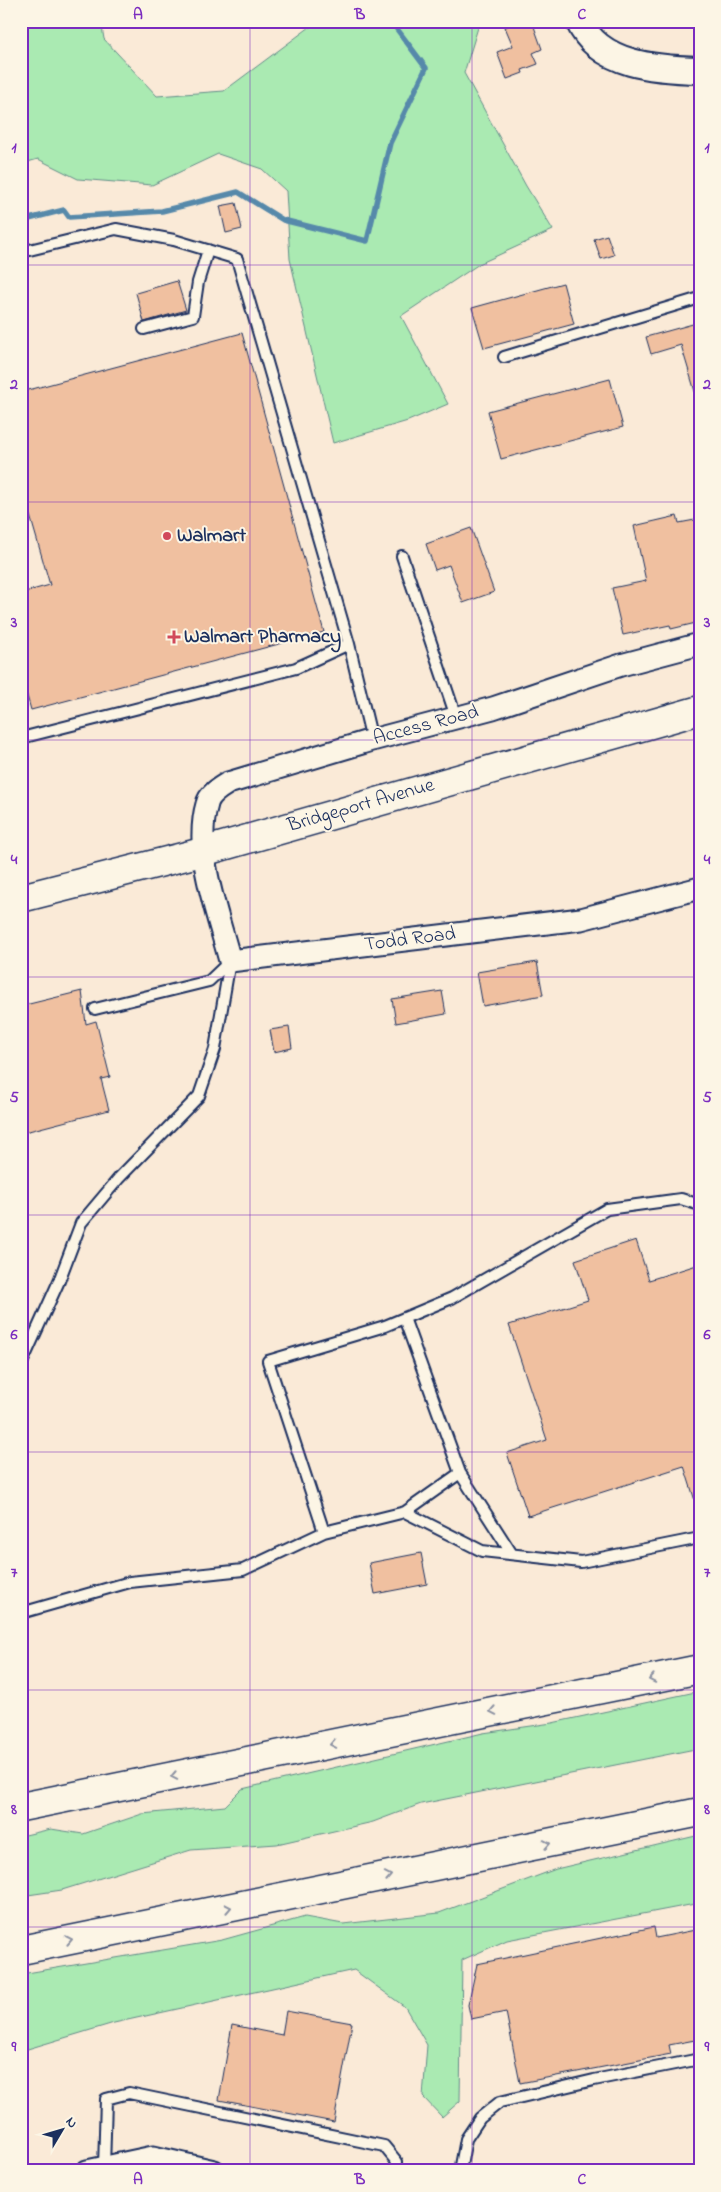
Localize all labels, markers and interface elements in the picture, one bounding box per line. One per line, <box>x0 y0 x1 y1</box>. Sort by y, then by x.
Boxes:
text: A <box>133 3 143 27</box>
text: B <box>354 3 366 27</box>
text: C <box>578 3 587 27</box>
text: 1 <box>11 136 17 160</box>
text: 1 <box>704 136 710 160</box>
text: 2 <box>9 373 18 397</box>
text: 2 <box>702 373 711 397</box>
place label: Walmart <box>177 522 246 551</box>
marker: Walmart <box>161 530 173 542</box>
text: 3 <box>10 611 18 635</box>
text: 3 <box>703 611 711 635</box>
place label: Walmart Pharmacy <box>184 623 341 653</box>
marker: Walmart Pharmacy <box>168 631 180 643</box>
street label: Access Road <box>370 698 482 754</box>
street label: Bridgeport Avenue <box>283 771 438 842</box>
text: 4 <box>10 848 18 872</box>
text: 4 <box>703 848 711 872</box>
street label: Todd Road <box>363 920 457 960</box>
text: 5 <box>9 1086 19 1110</box>
text: 5 <box>702 1086 712 1110</box>
text: 6 <box>9 1323 18 1347</box>
text: 6 <box>702 1323 711 1347</box>
text: 7 <box>11 1561 18 1585</box>
text: 7 <box>704 1561 711 1585</box>
one-way arrow <box>648 1673 656 1684</box>
one-way arrow <box>488 1706 497 1716</box>
one-way arrow <box>329 1738 338 1748</box>
one-way arrow <box>170 1770 179 1781</box>
text: 8 <box>10 1798 17 1822</box>
text: 8 <box>703 1798 710 1822</box>
one-way arrow <box>542 1839 551 1849</box>
one-way arrow <box>383 1871 392 1882</box>
one-way arrow <box>224 1903 233 1914</box>
one-way arrow <box>65 1936 73 1946</box>
text: 9 <box>11 2035 17 2059</box>
text: 9 <box>704 2035 710 2059</box>
north arrow <box>38 2104 88 2154</box>
text: N <box>60 2113 82 2133</box>
text: A <box>133 2168 143 2192</box>
text: B <box>354 2168 366 2192</box>
text: C <box>578 2168 587 2192</box>

